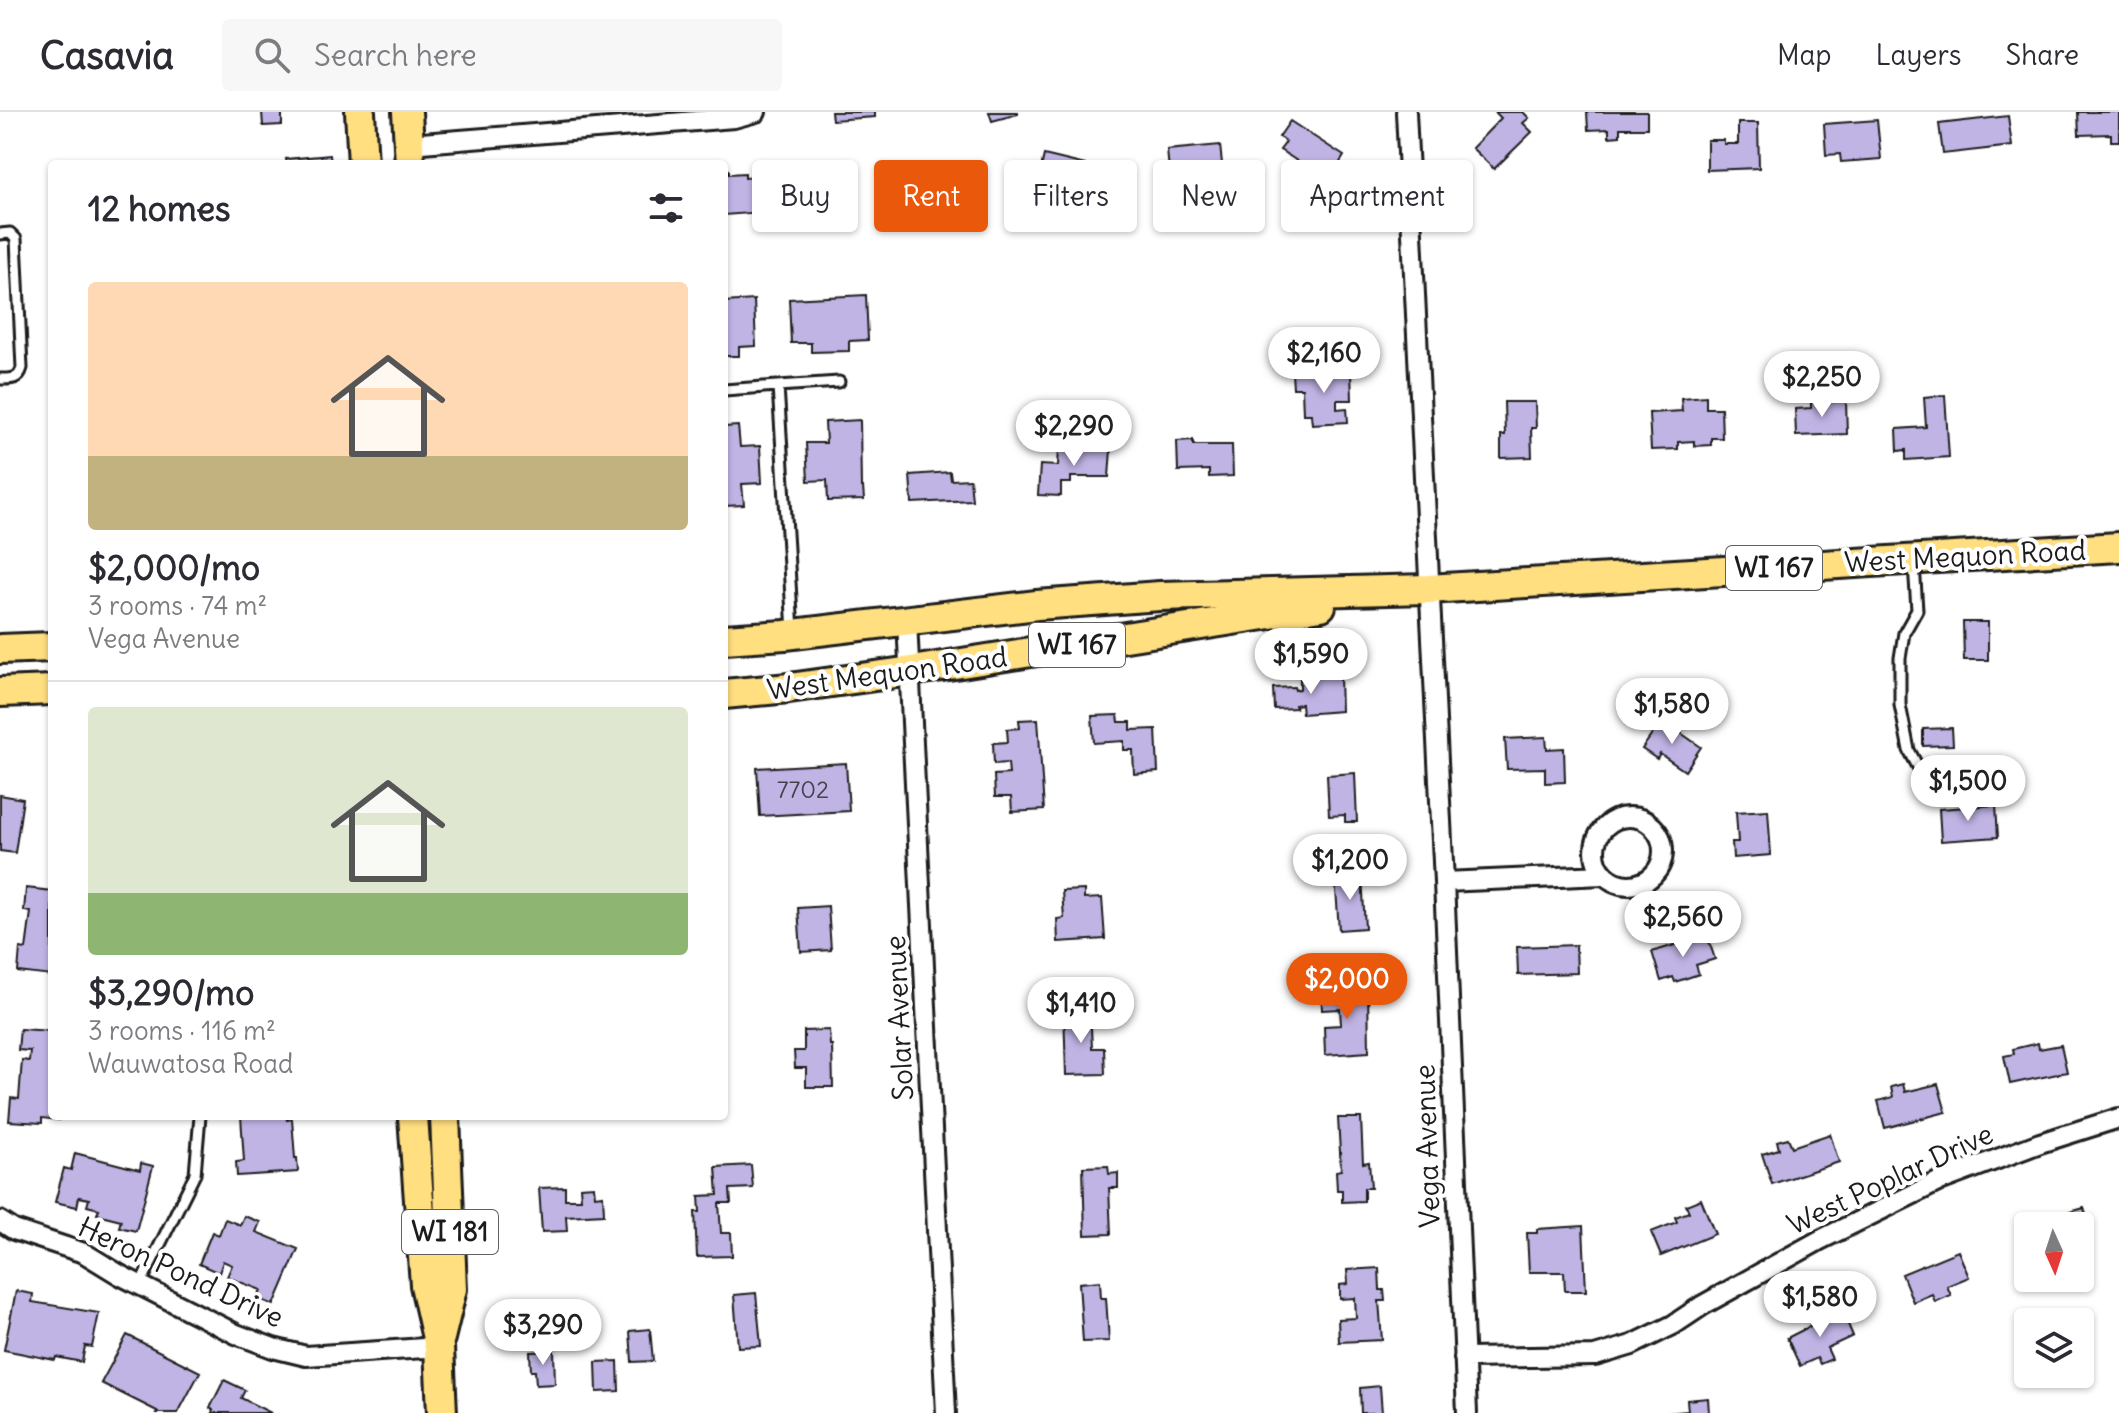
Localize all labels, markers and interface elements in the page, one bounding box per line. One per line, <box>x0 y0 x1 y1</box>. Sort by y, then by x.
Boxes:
search box <box>222 19 782 91</box>
text: Casavia <box>40 32 174 79</box>
icon: search <box>250 33 294 77</box>
text: Search here <box>314 36 477 74</box>
text: Map <box>1777 37 1832 73</box>
text: Layers <box>1876 37 1962 73</box>
text: Share <box>2006 37 2079 73</box>
chip: Buy <box>752 160 858 232</box>
chip: Rent <box>874 160 988 232</box>
chip: Filters <box>1004 160 1137 232</box>
chip: New <box>1153 160 1265 232</box>
chip: Apartment <box>1281 160 1473 232</box>
icon: filters <box>644 186 688 230</box>
text: 12 homes <box>88 187 231 230</box>
pin: $2,160 <box>1259 327 1389 395</box>
icon: home <box>316 334 460 478</box>
text: $2,160 <box>1286 336 1362 369</box>
pin: $2,250 <box>1757 351 1887 419</box>
text: $2,250 <box>1782 360 1862 393</box>
pin: $2,290 <box>1009 400 1139 468</box>
text: $2,290 <box>1034 409 1114 442</box>
street label: West Mequon Road <box>1843 532 2087 580</box>
text: $2,000/mo <box>88 546 260 589</box>
road number: WI 167 <box>1726 546 1822 590</box>
text: 3 rooms · 74 m² <box>88 589 267 622</box>
text: Vega Avenue <box>88 622 240 655</box>
road number: WI 167 <box>1029 623 1125 667</box>
pin: $1,590 <box>1246 628 1376 696</box>
text: $1,590 <box>1273 637 1349 670</box>
street label: West Mequon Road <box>765 638 1009 708</box>
pin: $1,580 <box>1607 678 1737 746</box>
text: $1,580 <box>1634 687 1710 720</box>
pin: $1,500 <box>1903 755 2033 823</box>
icon: home <box>316 759 460 903</box>
text: $1,500 <box>1929 764 2007 797</box>
house number: 7702 <box>777 774 829 804</box>
pin: $1,200 <box>1285 834 1415 902</box>
text: $1,200 <box>1311 843 1389 876</box>
pin: $2,560 <box>1618 891 1748 959</box>
text: $2,560 <box>1642 900 1724 933</box>
street label: Solar Avenue <box>877 934 921 1102</box>
pin: $2,000 <box>1282 953 1412 1021</box>
text: $2,000 <box>1304 962 1390 995</box>
text: $3,290/mo <box>88 971 254 1014</box>
pin: $1,410 <box>1016 977 1146 1045</box>
text: $1,410 <box>1045 986 1117 1019</box>
text: 3 rooms · 116 m² <box>88 1014 276 1047</box>
text: Wauwatosa Road <box>88 1047 293 1080</box>
street label: Vega Avenue <box>1406 1064 1448 1228</box>
street label: West Poplar Drive <box>1781 1116 1999 1242</box>
street label: Heron Pond Drive <box>73 1209 289 1335</box>
road number: WI 181 <box>402 1210 498 1254</box>
north arrow <box>2014 1212 2094 1292</box>
map controls <box>2014 1212 2094 1388</box>
pin: $1,580 <box>1755 1271 1885 1339</box>
text: $1,580 <box>1782 1280 1858 1313</box>
pin: $3,290 <box>478 1299 608 1367</box>
text: $3,290 <box>503 1308 583 1341</box>
button: layers <box>2014 1308 2094 1388</box>

